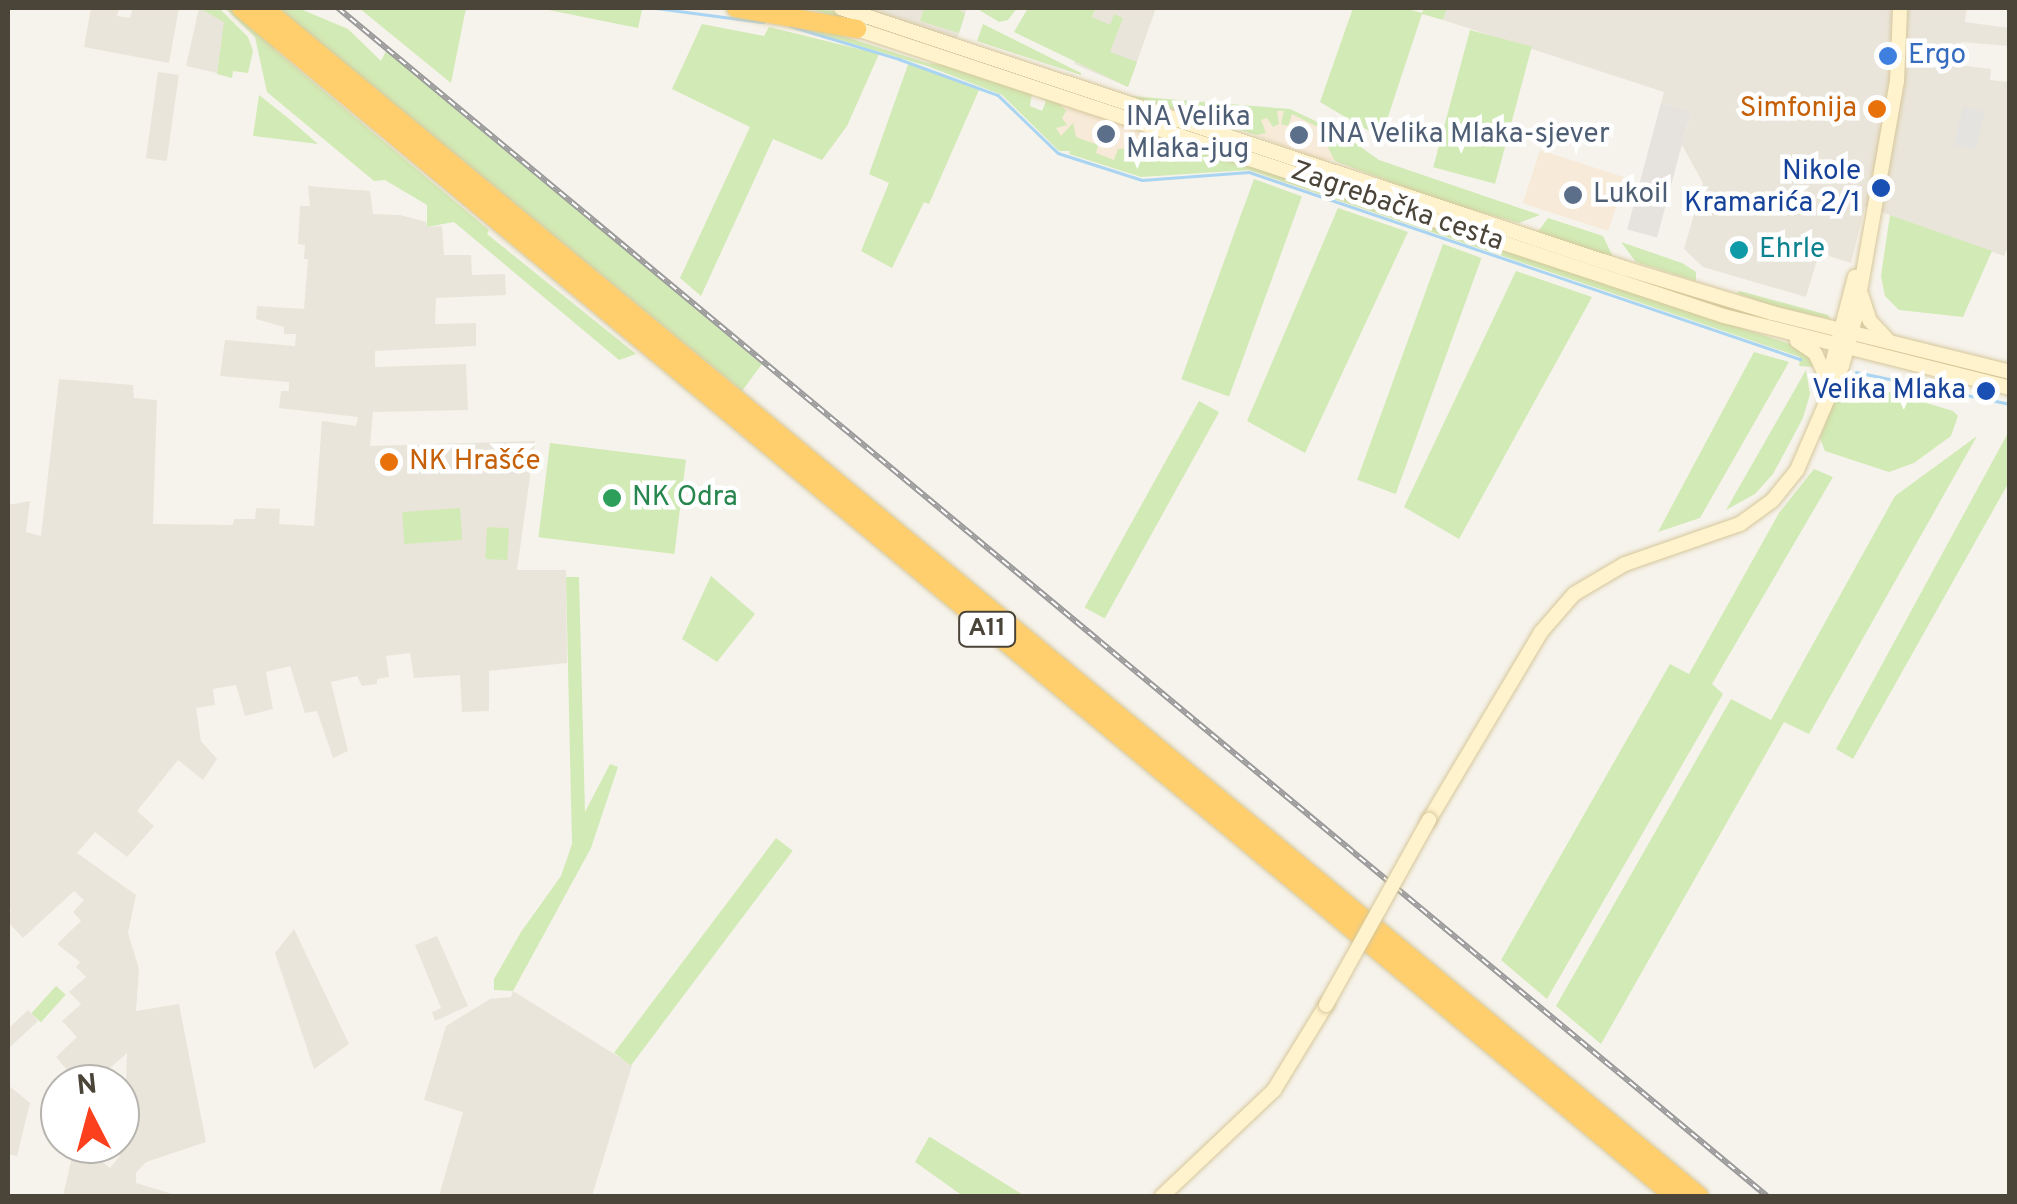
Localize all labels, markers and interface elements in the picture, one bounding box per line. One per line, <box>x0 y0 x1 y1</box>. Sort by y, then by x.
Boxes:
place label: Ergo <box>1908 39 1966 73</box>
marker: Ergo <box>1877 45 1899 67</box>
place label: Simfonija <box>1740 92 1857 126</box>
marker: Simfonija <box>1866 98 1888 120</box>
place label: INA Velika Mlaka-jug <box>1126 101 1253 167</box>
place label: INA Velika Mlaka-sjever <box>1319 118 1612 152</box>
marker: INA Velika Mlaka-jug <box>1095 123 1117 145</box>
marker: INA Velika Mlaka-sjever <box>1288 124 1310 146</box>
street label: Zagrebačka cesta <box>1286 155 1508 259</box>
place label: Nikole Kramarića 2/1 <box>1684 155 1861 221</box>
marker: Nikole Kramarića 2/1 <box>1870 177 1892 199</box>
place label: Lukoil <box>1593 178 1669 212</box>
marker: Lukoil <box>1562 184 1584 206</box>
place label: Ehrle <box>1759 233 1825 267</box>
marker: Ehrle <box>1728 239 1750 261</box>
place label: Velika Mlaka <box>1812 374 1966 408</box>
marker: Velika Mlaka <box>1975 380 1997 402</box>
place label: NK Hrašće <box>409 445 541 479</box>
marker: NK Hrašće <box>378 451 400 473</box>
place label: NK Odra <box>632 481 738 515</box>
marker: NK Odra <box>601 487 623 509</box>
road number: A11 <box>957 609 1017 649</box>
north arrow <box>40 1064 140 1164</box>
text: N <box>75 1067 99 1105</box>

